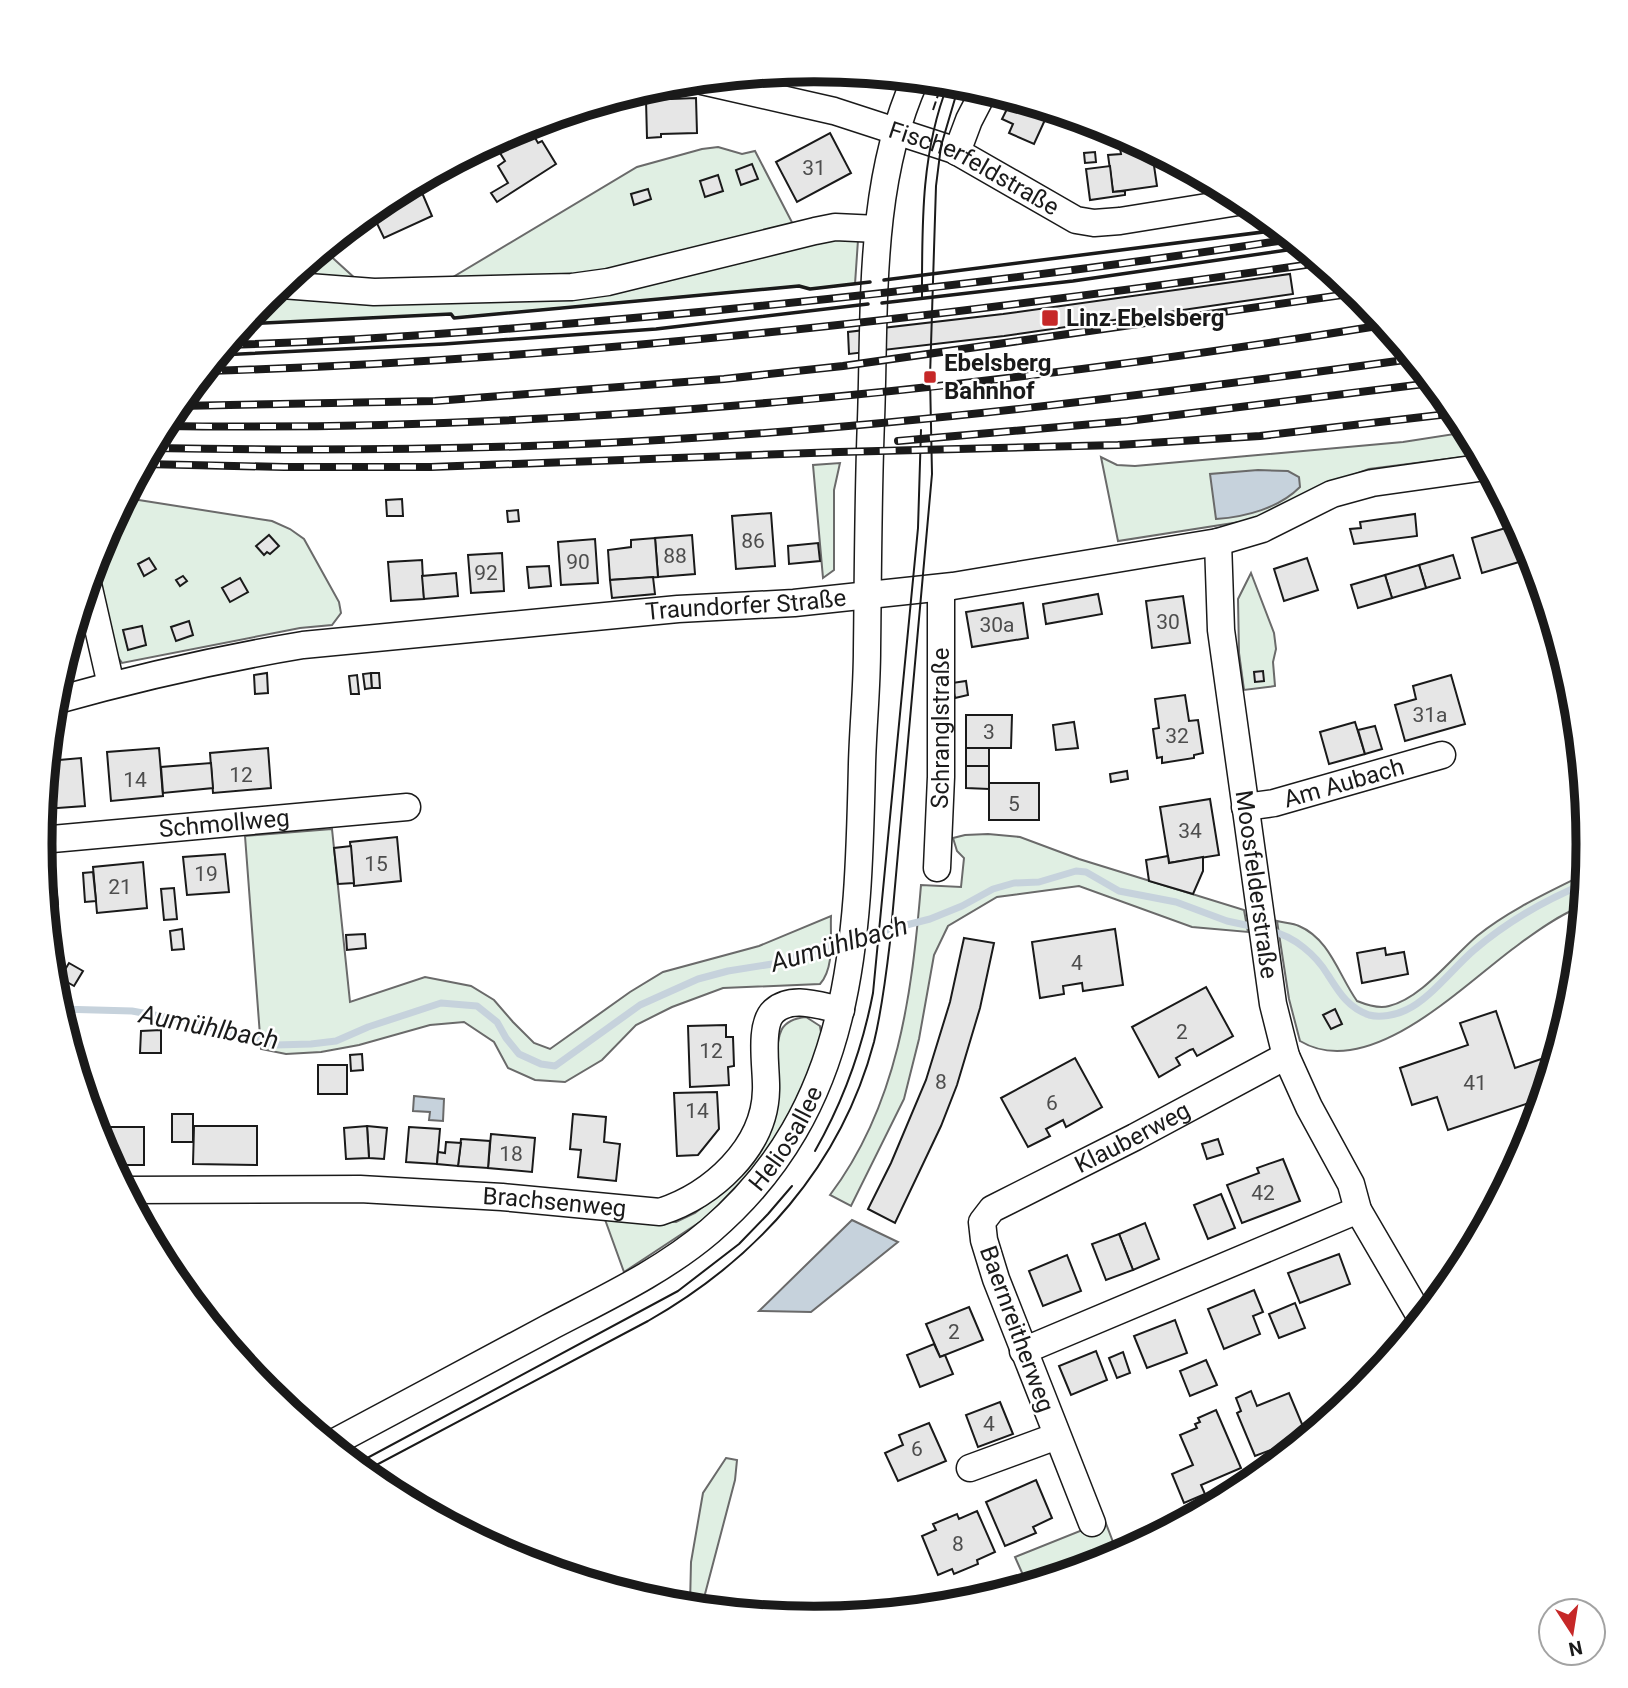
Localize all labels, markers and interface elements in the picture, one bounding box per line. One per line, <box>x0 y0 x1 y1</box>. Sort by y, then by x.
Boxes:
street label: Fischerfeldstraße <box>885 116 1064 221</box>
house number: 31 <box>802 156 826 180</box>
place label: Linz Ebelsberg <box>1066 304 1224 332</box>
marker: Linz Ebelsberg <box>1040 308 1060 328</box>
place label: Ebelsberg Bahnhof <box>944 349 1051 405</box>
marker: Ebelsberg Bahnhof <box>922 369 938 385</box>
house number: 86 <box>741 529 765 553</box>
house number: 88 <box>663 544 687 568</box>
house number: 90 <box>566 550 590 574</box>
house number: 92 <box>474 561 498 585</box>
street label: Traundorfer Straße <box>644 584 847 626</box>
house number: 30 <box>1156 610 1180 634</box>
house number: 30a <box>979 613 1015 637</box>
street label: Schranglstraße <box>926 647 955 809</box>
house number: 31a <box>1412 703 1448 727</box>
house number: 3 <box>983 720 995 744</box>
house number: 32 <box>1165 724 1189 748</box>
street label: Am Aubach <box>1281 753 1407 813</box>
house number: 12 <box>229 763 253 787</box>
house number: 14 <box>123 768 147 792</box>
street label: Moosfelderstraße <box>1229 789 1283 980</box>
house number: 5 <box>1008 792 1020 816</box>
street label: Schmollweg <box>158 804 291 843</box>
house number: 34 <box>1178 819 1202 843</box>
house number: 15 <box>364 852 388 876</box>
house number: 19 <box>194 862 218 886</box>
house number: 21 <box>108 875 132 899</box>
water label: Aumühlbach <box>765 910 911 978</box>
house number: 4 <box>1071 951 1083 975</box>
water label: Aumühlbach <box>135 998 281 1055</box>
house number: 2 <box>1176 1020 1188 1044</box>
house number: 12 <box>699 1039 723 1063</box>
house number: 8 <box>935 1070 947 1094</box>
house number: 41 <box>1463 1071 1487 1095</box>
street label: Heliosallee <box>743 1082 829 1196</box>
house number: 6 <box>1046 1091 1058 1115</box>
street label: Klauberweg <box>1070 1096 1195 1179</box>
house number: 14 <box>685 1099 709 1123</box>
house number: 18 <box>499 1142 523 1166</box>
house number: 42 <box>1251 1181 1275 1205</box>
street label: Brachsenweg <box>482 1182 628 1223</box>
street label: Baernreitherweg <box>974 1242 1060 1416</box>
house number: 2 <box>948 1320 960 1344</box>
house number: 4 <box>983 1412 995 1436</box>
house number: 6 <box>911 1437 923 1461</box>
house number: 8 <box>952 1532 964 1556</box>
north arrow <box>1537 1597 1607 1667</box>
text: N <box>1566 1635 1584 1661</box>

